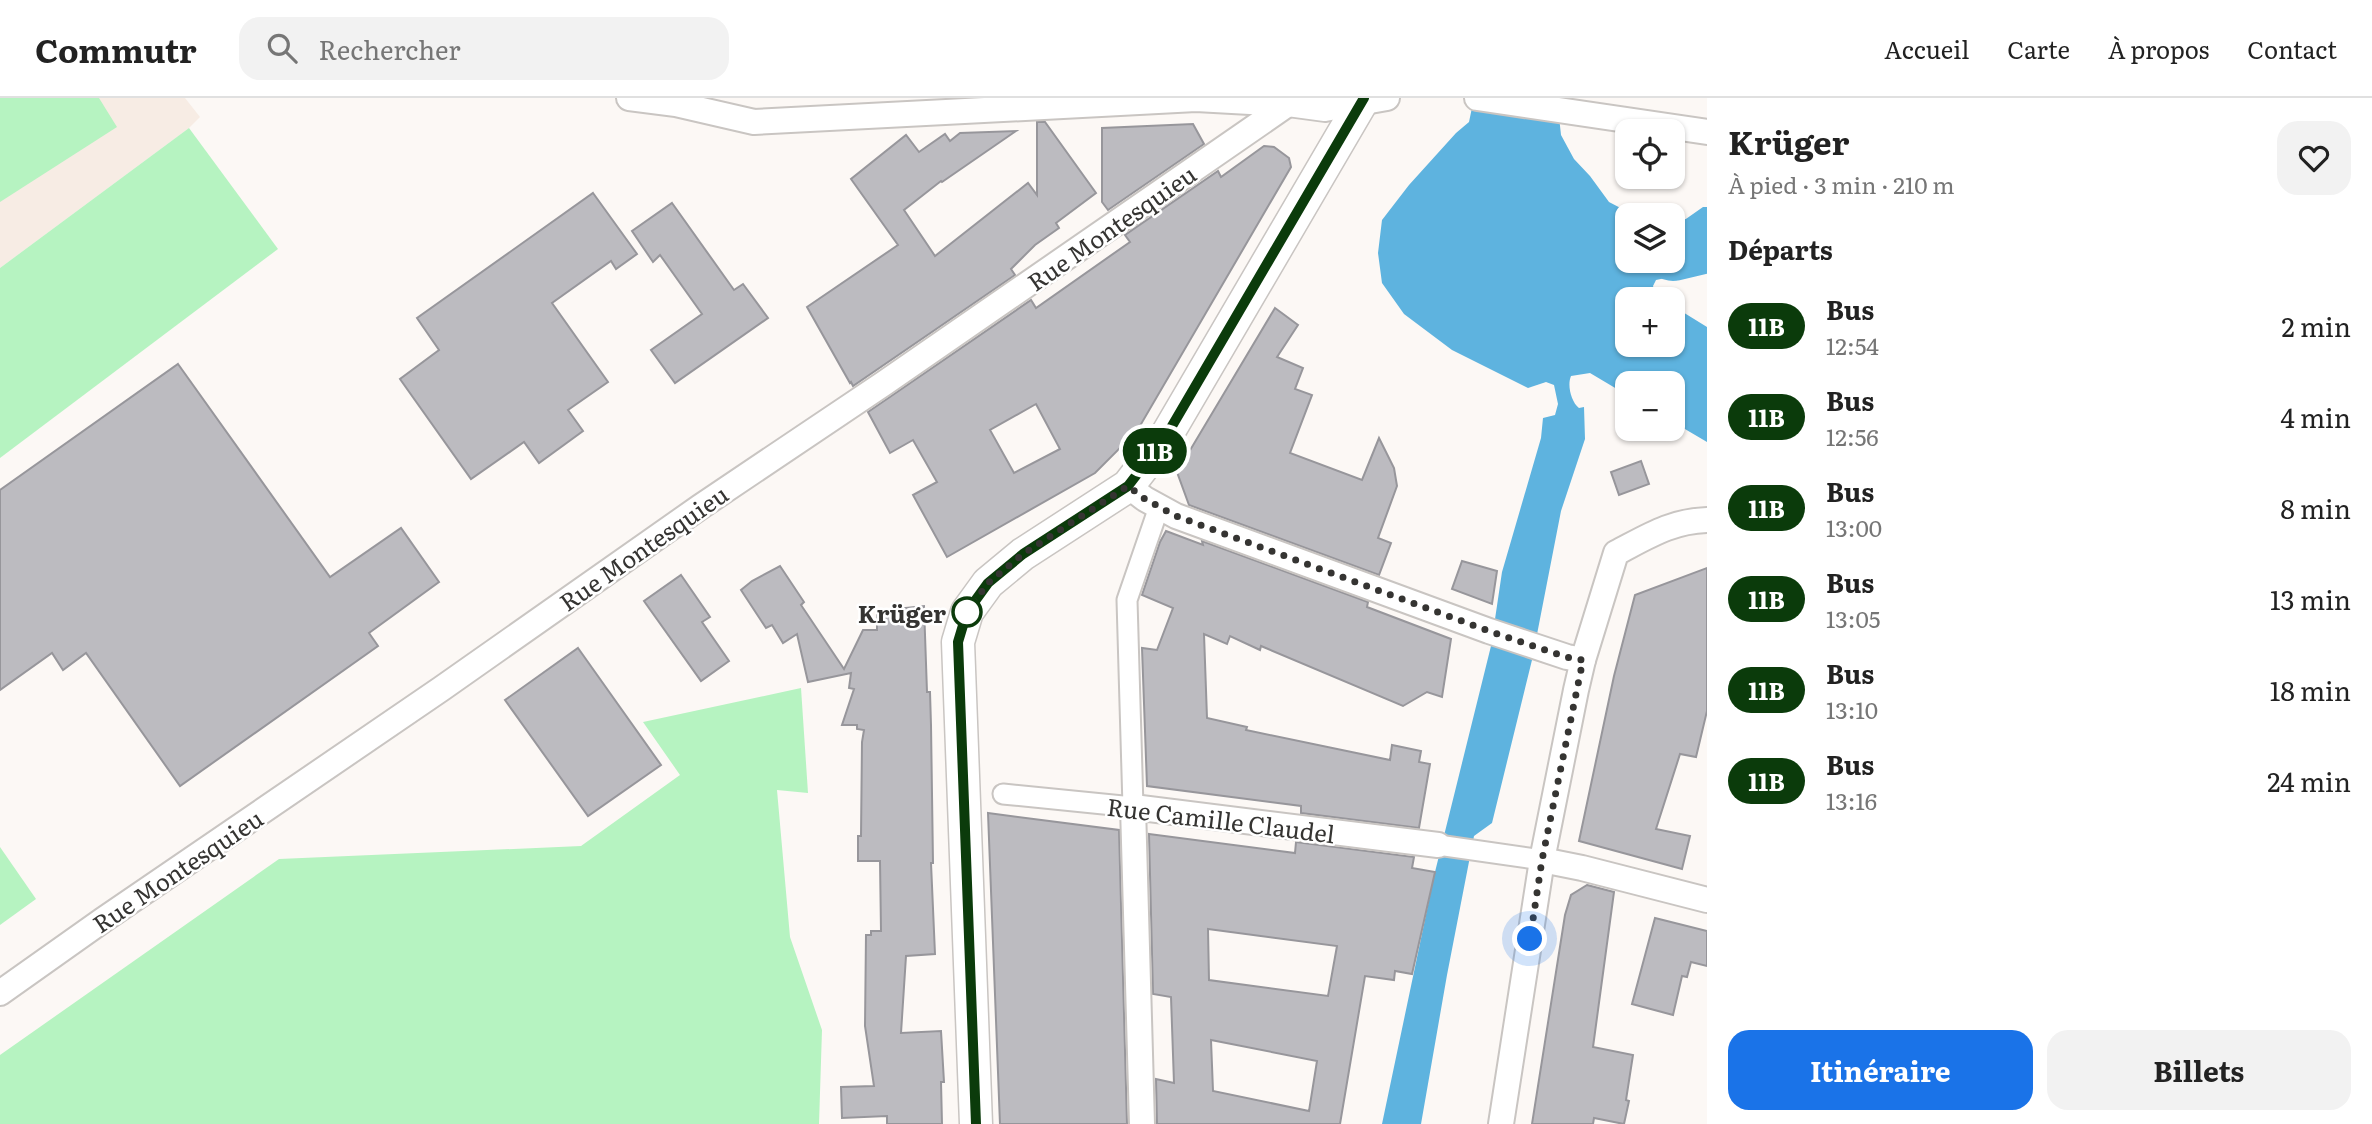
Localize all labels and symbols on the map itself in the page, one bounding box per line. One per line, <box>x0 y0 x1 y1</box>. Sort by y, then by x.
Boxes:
street label: Rue Montesquieu <box>1020 156 1202 298</box>
line badge: 11B <box>1115 428 1195 474</box>
street label: Rue Montesquieu <box>552 476 734 618</box>
place label: Krüger <box>858 595 946 630</box>
marker: Krüger <box>952 597 982 627</box>
street label: Rue Camille Claudel <box>1105 788 1337 850</box>
street label: Rue Montesquieu <box>85 800 269 940</box>
your location <box>1512 921 1547 956</box>

